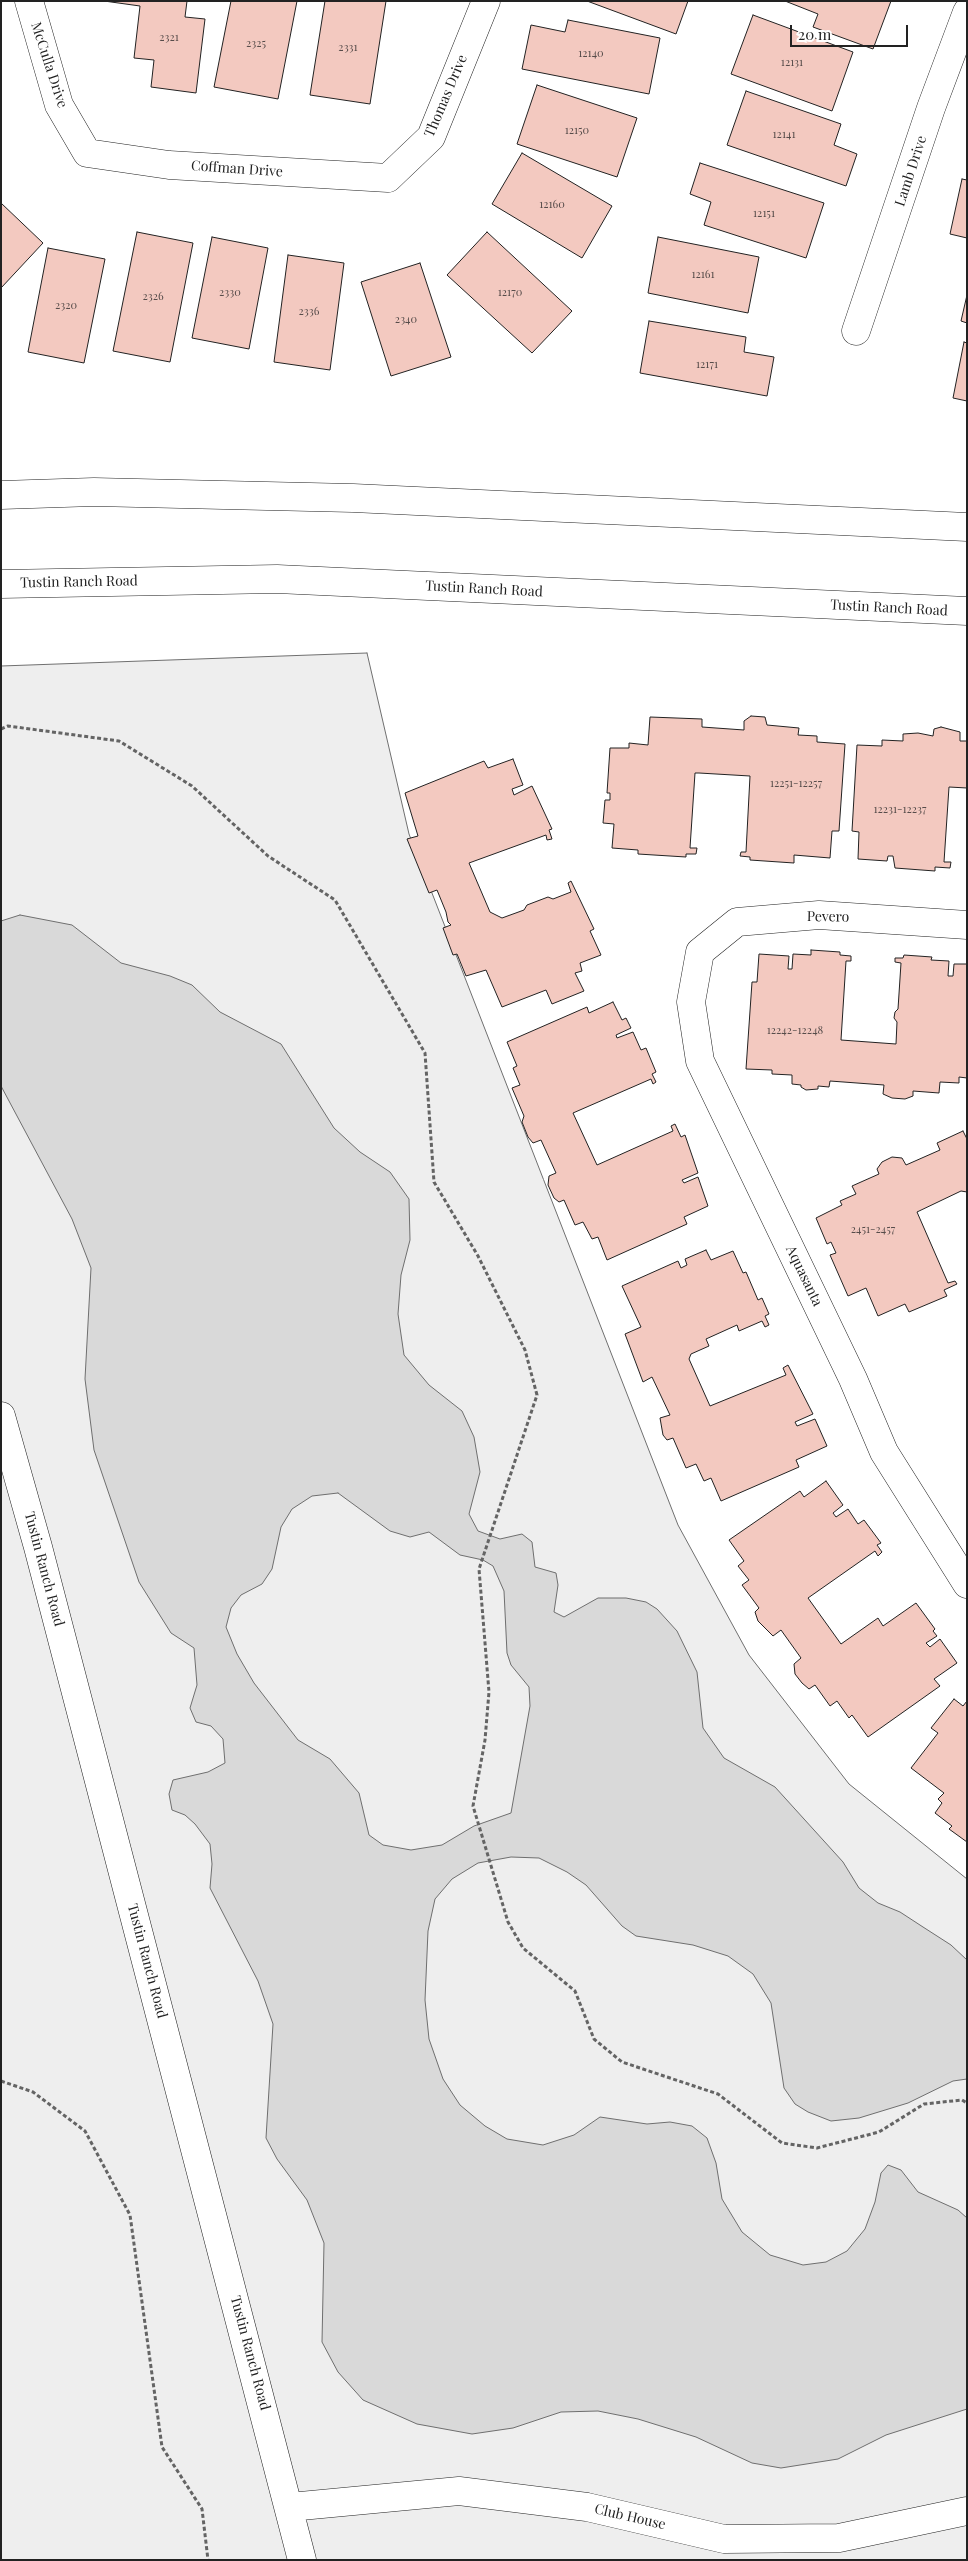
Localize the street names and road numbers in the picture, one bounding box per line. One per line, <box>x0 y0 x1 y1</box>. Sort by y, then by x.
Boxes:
street label: McCulla Drive <box>27 20 71 110</box>
street label: Thomas Drive <box>421 52 471 140</box>
street label: Lamb Drive <box>892 134 930 208</box>
street label: Coffman Drive <box>191 157 283 181</box>
street label: Tustin Ranch Road <box>20 573 138 591</box>
street label: Tustin Ranch Road <box>425 578 543 600</box>
street label: Tustin Ranch Road <box>830 597 948 619</box>
street label: Pevero <box>807 908 849 926</box>
street label: Aquasanta <box>782 1243 826 1309</box>
street label: Tustin Ranch Road <box>21 1510 67 1628</box>
street label: Tustin Ranch Road <box>124 1902 170 2020</box>
street label: Tustin Ranch Road <box>227 2294 273 2412</box>
street label: Club House <box>593 2501 667 2533</box>

